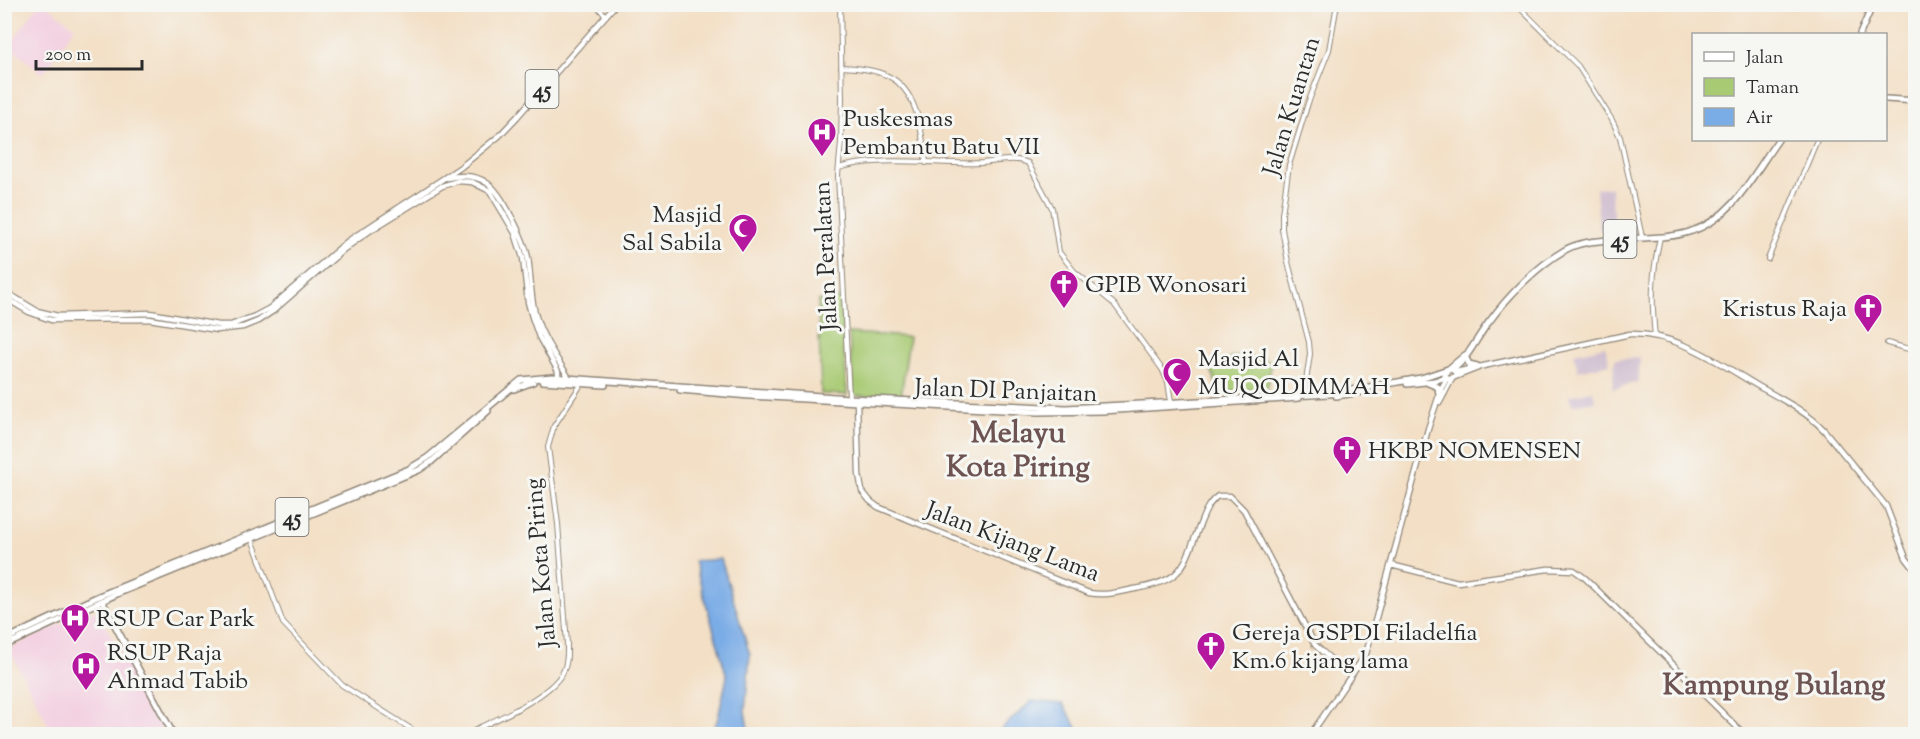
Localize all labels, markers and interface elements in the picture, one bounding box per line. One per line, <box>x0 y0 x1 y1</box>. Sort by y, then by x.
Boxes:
scale bar <box>36 33 142 71</box>
street label: Jalan Kuantan <box>1255 33 1330 182</box>
legend <box>1692 33 1887 141</box>
text: 200 m <box>45 43 91 69</box>
text: Jalan <box>1745 46 1784 72</box>
road number: 45 <box>526 70 558 108</box>
text: Taman <box>1746 76 1800 102</box>
place label: Puskesmas Pembantu Batu VII <box>843 103 1040 165</box>
text: Air <box>1746 106 1773 132</box>
hospital icon: Puskesmas Pembantu Batu VII <box>806 116 838 158</box>
street label: Jalan Peralatan <box>806 180 848 334</box>
place label: Masjid Sal Sabila <box>622 199 722 261</box>
mosque icon: Masjid Sal Sabila <box>727 212 759 254</box>
road number: 45 <box>1604 220 1636 258</box>
church icon: GPIB Wonosari <box>1048 268 1080 310</box>
place label: GPIB Wonosari <box>1085 269 1247 303</box>
church icon: Kristus Raja <box>1852 292 1884 334</box>
place label: Kristus Raja <box>1723 293 1847 327</box>
place label: Masjid Al MUQODIMMAH <box>1198 343 1390 405</box>
mosque icon: Masjid Al MUQODIMMAH <box>1161 356 1193 398</box>
street label: Jalan DI Panjaitan <box>912 372 1098 412</box>
district label: Melayu Kota Piring <box>946 413 1090 490</box>
church icon: HKBP NOMENSEN <box>1331 434 1363 476</box>
place label: HKBP NOMENSEN <box>1368 435 1581 469</box>
street label: Jalan Kota Piring <box>518 476 567 651</box>
street label: Jalan Kijang Lama <box>918 493 1104 592</box>
road number: 45 <box>276 498 308 536</box>
hospital icon: RSUP Car Park <box>59 602 91 644</box>
place label: RSUP Car Park <box>96 603 255 637</box>
place label: Gereja GSPDI Filadelfia Km.6 kijang lama <box>1232 617 1478 679</box>
church icon: Gereja GSPDI Filadelfia Km.6 kijang lama <box>1195 630 1227 672</box>
place label: RSUP Raja Ahmad Tabib <box>107 637 248 699</box>
hospital icon: RSUP Raja Ahmad Tabib <box>70 650 102 692</box>
district label: Kampung Bulang <box>1663 665 1886 708</box>

